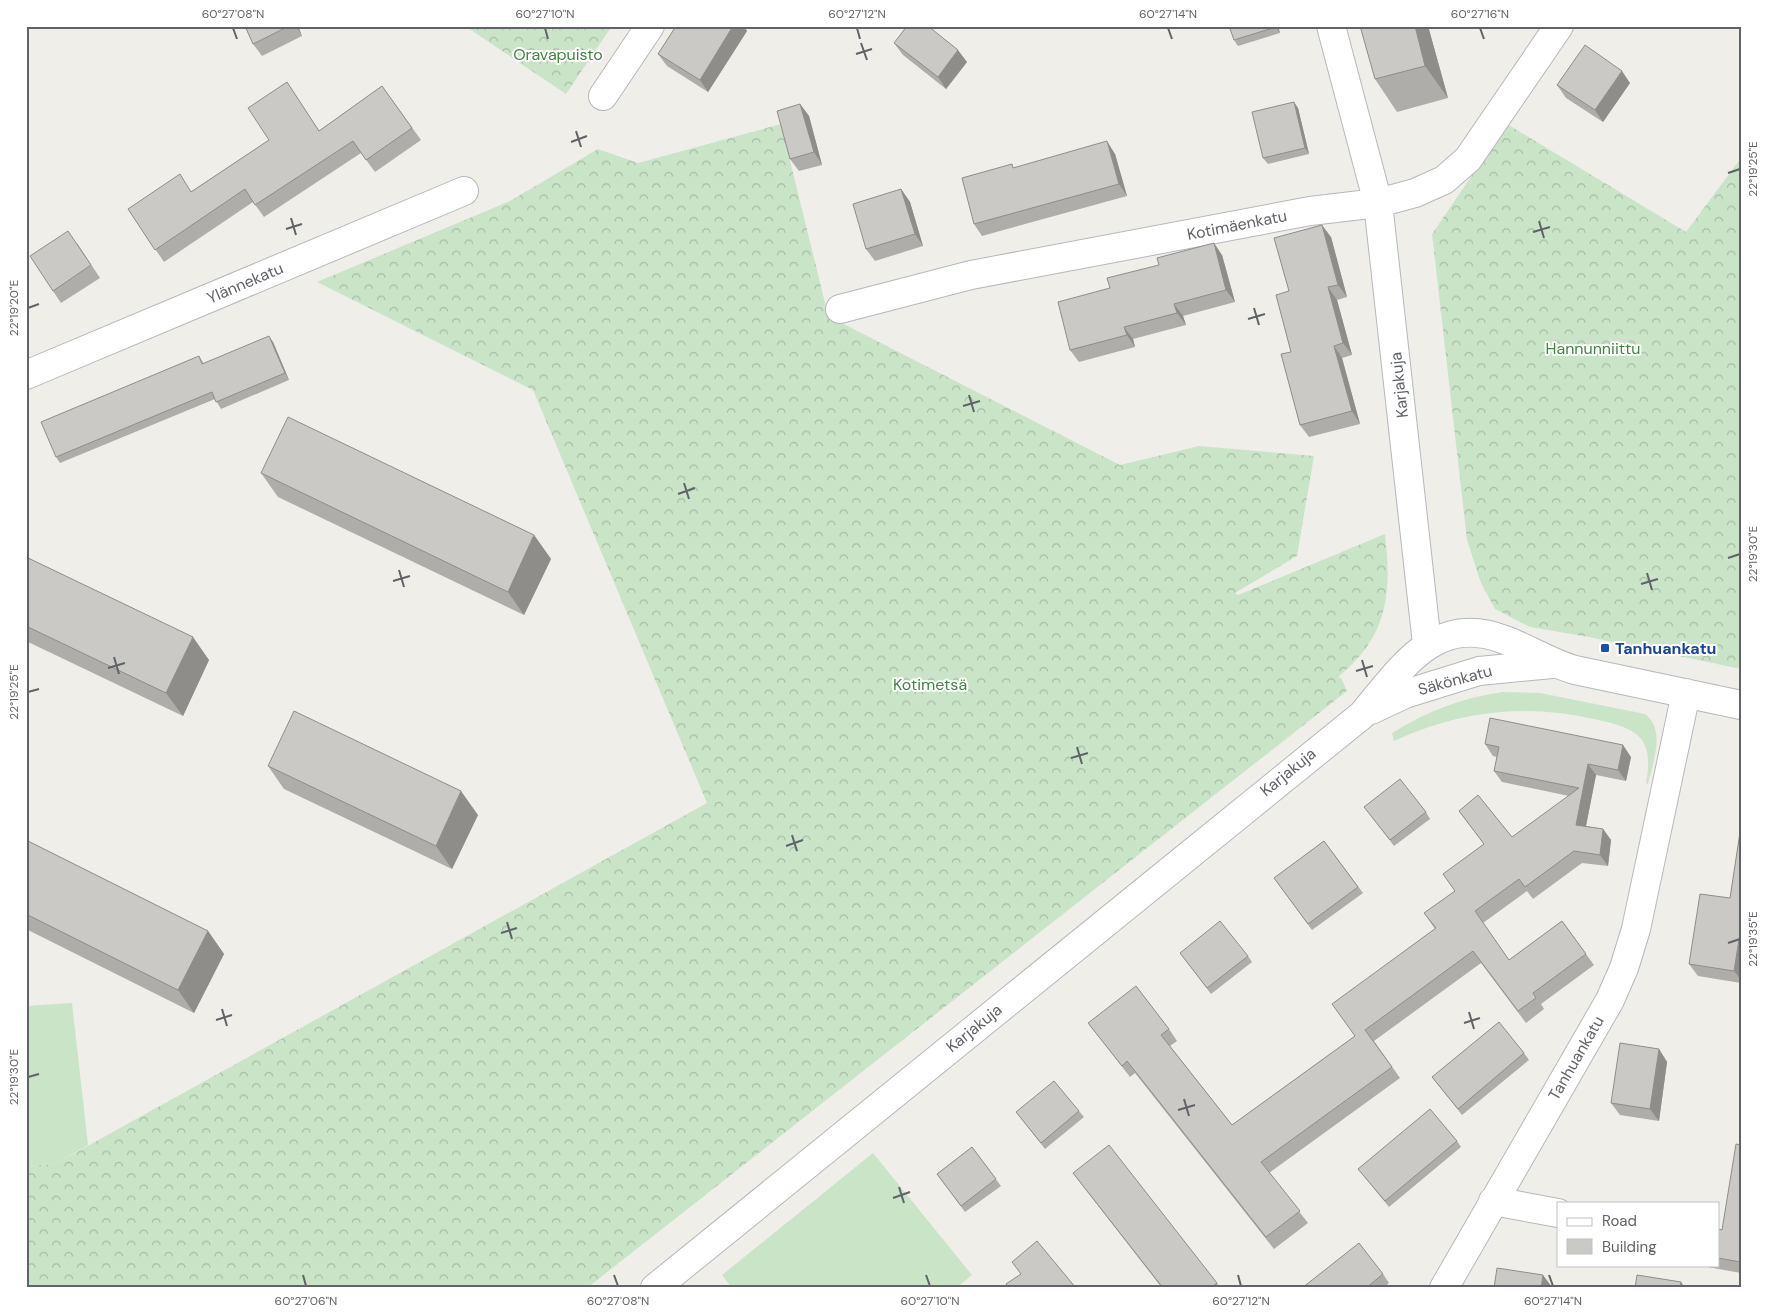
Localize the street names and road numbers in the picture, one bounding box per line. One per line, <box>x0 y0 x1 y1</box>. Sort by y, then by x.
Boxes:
street label: Kotimäenkatu <box>1185 205 1289 245</box>
street label: Ylännekatu <box>204 258 286 308</box>
street label: Karjakuja <box>1385 351 1413 419</box>
street label: Säkönkatu <box>1416 660 1494 700</box>
street label: Karjakuja <box>1256 743 1320 801</box>
street label: Karjakuja <box>942 999 1006 1057</box>
street label: Tanhuankatu <box>1543 1012 1609 1104</box>

